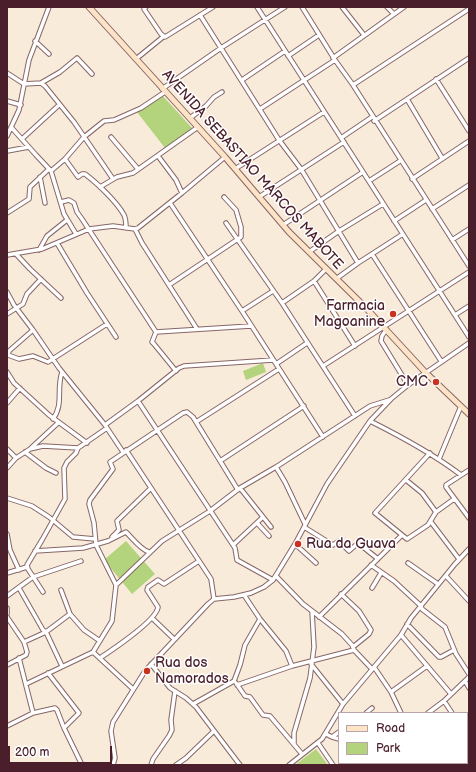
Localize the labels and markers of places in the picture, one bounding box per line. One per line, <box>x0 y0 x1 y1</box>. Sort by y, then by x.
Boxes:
place label: Farmacia Magoanine <box>314 298 385 330</box>
marker: Farmacia Magoanine <box>388 309 398 319</box>
place label: CMC <box>396 374 428 390</box>
marker: CMC <box>431 377 441 387</box>
place label: Rua da Guava <box>306 536 396 552</box>
marker: Rua da Guava <box>293 539 303 549</box>
place label: Rua dos Namorados <box>155 655 229 688</box>
marker: Rua dos Namorados <box>142 666 152 676</box>

